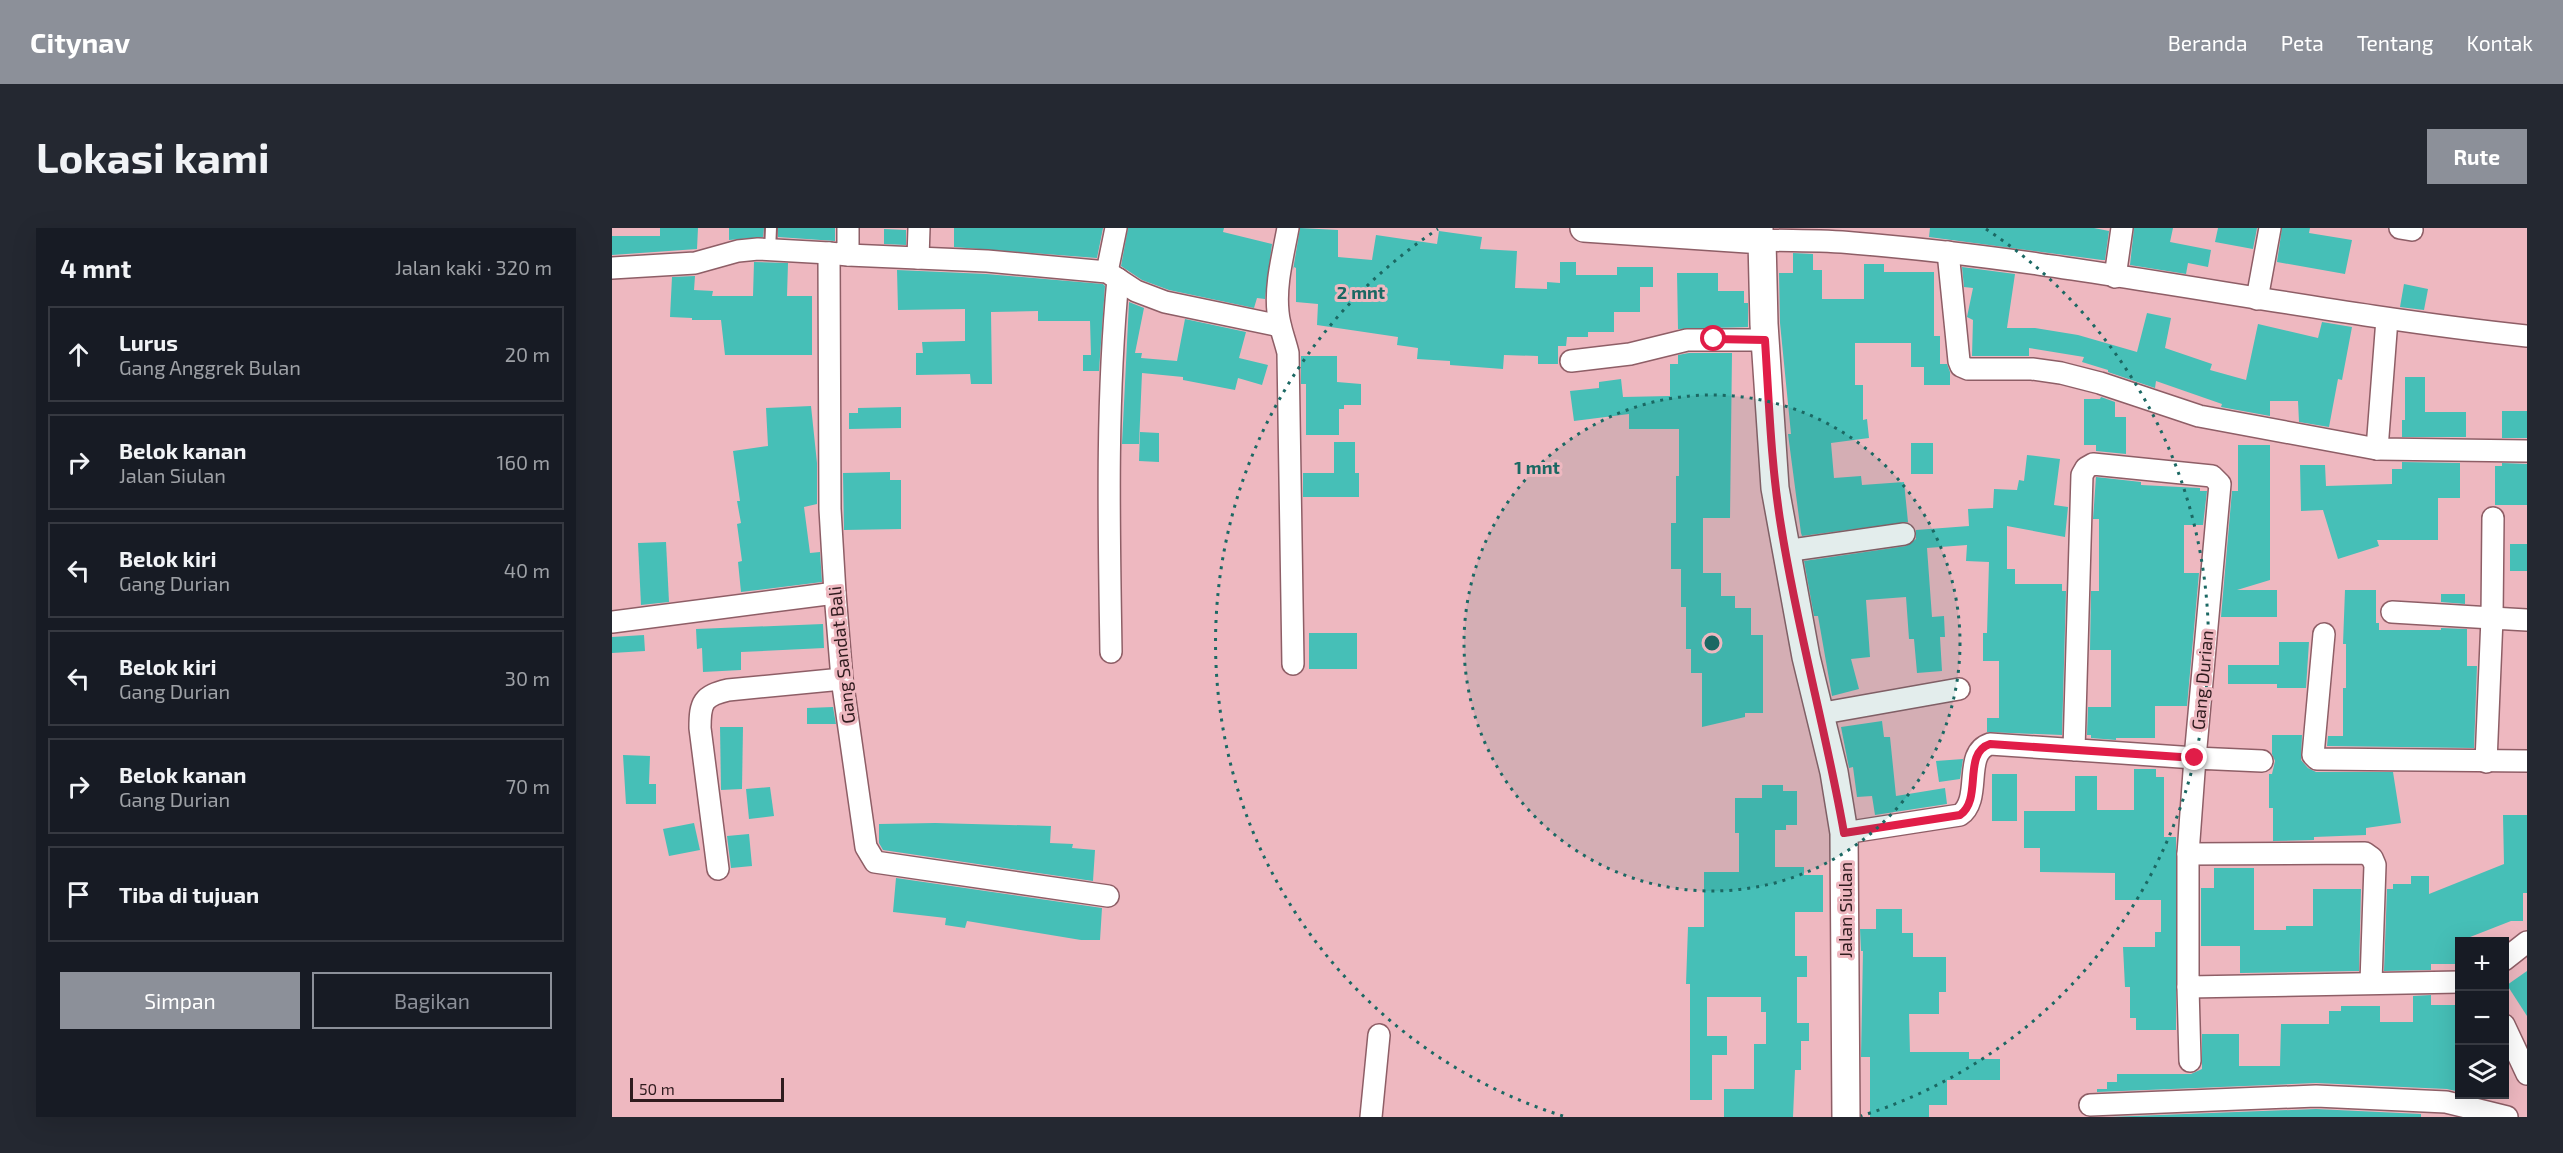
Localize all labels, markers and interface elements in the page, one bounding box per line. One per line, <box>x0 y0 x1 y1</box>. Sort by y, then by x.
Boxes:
text: Citynav <box>30 25 130 59</box>
text: Beranda <box>2168 30 2248 55</box>
text: Peta <box>2281 30 2324 55</box>
text: Tentang <box>2357 30 2434 55</box>
text: Kontak <box>2467 30 2533 55</box>
button: Rute <box>2427 129 2527 184</box>
text: Lokasi kami <box>36 131 270 181</box>
text: 4 mnt <box>60 252 131 283</box>
text: Jalan kaki · 320 m <box>395 255 552 279</box>
text: 2 mnt <box>1337 281 1386 303</box>
route start <box>1700 325 1726 351</box>
text: Lurus <box>119 329 178 355</box>
icon: ahead <box>62 338 95 371</box>
text: 20 m <box>505 342 550 366</box>
text: Gang Anggrek Bulan <box>119 355 301 379</box>
text: Belok kanan <box>119 437 246 463</box>
icon: right <box>62 446 95 479</box>
text: 160 m <box>497 450 550 474</box>
text: 1 mnt <box>1514 456 1560 478</box>
text: Jalan Siulan <box>119 463 226 487</box>
text: Belok kiri <box>119 545 216 571</box>
icon: left <box>62 554 95 587</box>
text: 40 m <box>504 558 550 582</box>
text: Gang Durian <box>119 571 230 595</box>
street label: Gang Sandat Bali <box>823 585 859 725</box>
street label: Gang Durian <box>2187 629 2217 731</box>
centre of rings <box>1702 633 1722 653</box>
text: Belok kiri <box>119 653 216 679</box>
icon: left <box>62 662 95 695</box>
text: 30 m <box>505 666 550 690</box>
text: Gang Durian <box>119 679 230 703</box>
route end <box>2181 744 2207 770</box>
text: Belok kanan <box>119 761 246 787</box>
icon: right <box>62 770 95 803</box>
text: 70 m <box>506 774 550 798</box>
text: Gang Durian <box>119 787 230 811</box>
street label: Jalan Siulan <box>1834 862 1856 958</box>
icon: arrive <box>62 878 95 911</box>
text: Tiba di tujuan <box>119 881 259 907</box>
map controls <box>2455 937 2509 1099</box>
button: + <box>2455 937 2509 991</box>
button: Simpan <box>60 972 300 1029</box>
button: Bagikan <box>312 972 552 1029</box>
button: − <box>2455 991 2509 1045</box>
button: layers <box>2455 1045 2509 1099</box>
scale bar <box>630 1075 784 1102</box>
text: 50 m <box>639 1079 675 1098</box>

